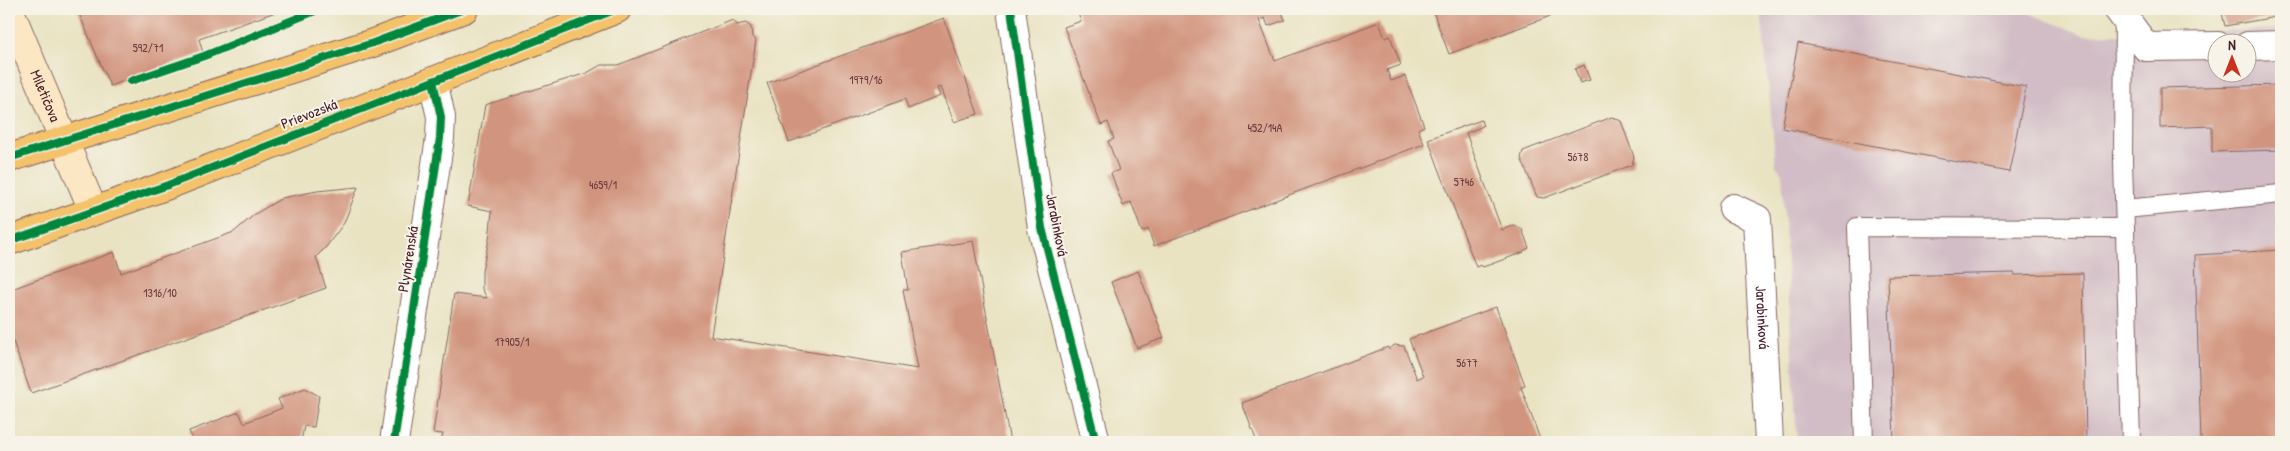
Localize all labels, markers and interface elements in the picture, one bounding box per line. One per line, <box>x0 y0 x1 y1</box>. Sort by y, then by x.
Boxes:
north arrow <box>2208 32 2258 82</box>
text: N <box>2228 35 2236 54</box>
house number: 592/71 <box>133 39 163 56</box>
street label: Miletičova <box>25 66 66 125</box>
house number: 1979/16 <box>849 71 883 88</box>
street label: Prievozská <box>278 93 340 134</box>
house number: 452/14A <box>1248 119 1283 136</box>
house number: 5678 <box>1567 148 1589 165</box>
house number: 5746 <box>1454 173 1474 190</box>
house number: 4659/1 <box>589 176 617 193</box>
street label: Jarabinková <box>1041 192 1074 258</box>
street label: Plynárenská <box>392 224 423 293</box>
house number: 1316/10 <box>143 284 177 301</box>
street label: Jarabinková <box>1751 285 1775 350</box>
house number: 17905/1 <box>495 333 529 350</box>
house number: 5677 <box>1456 354 1478 371</box>

